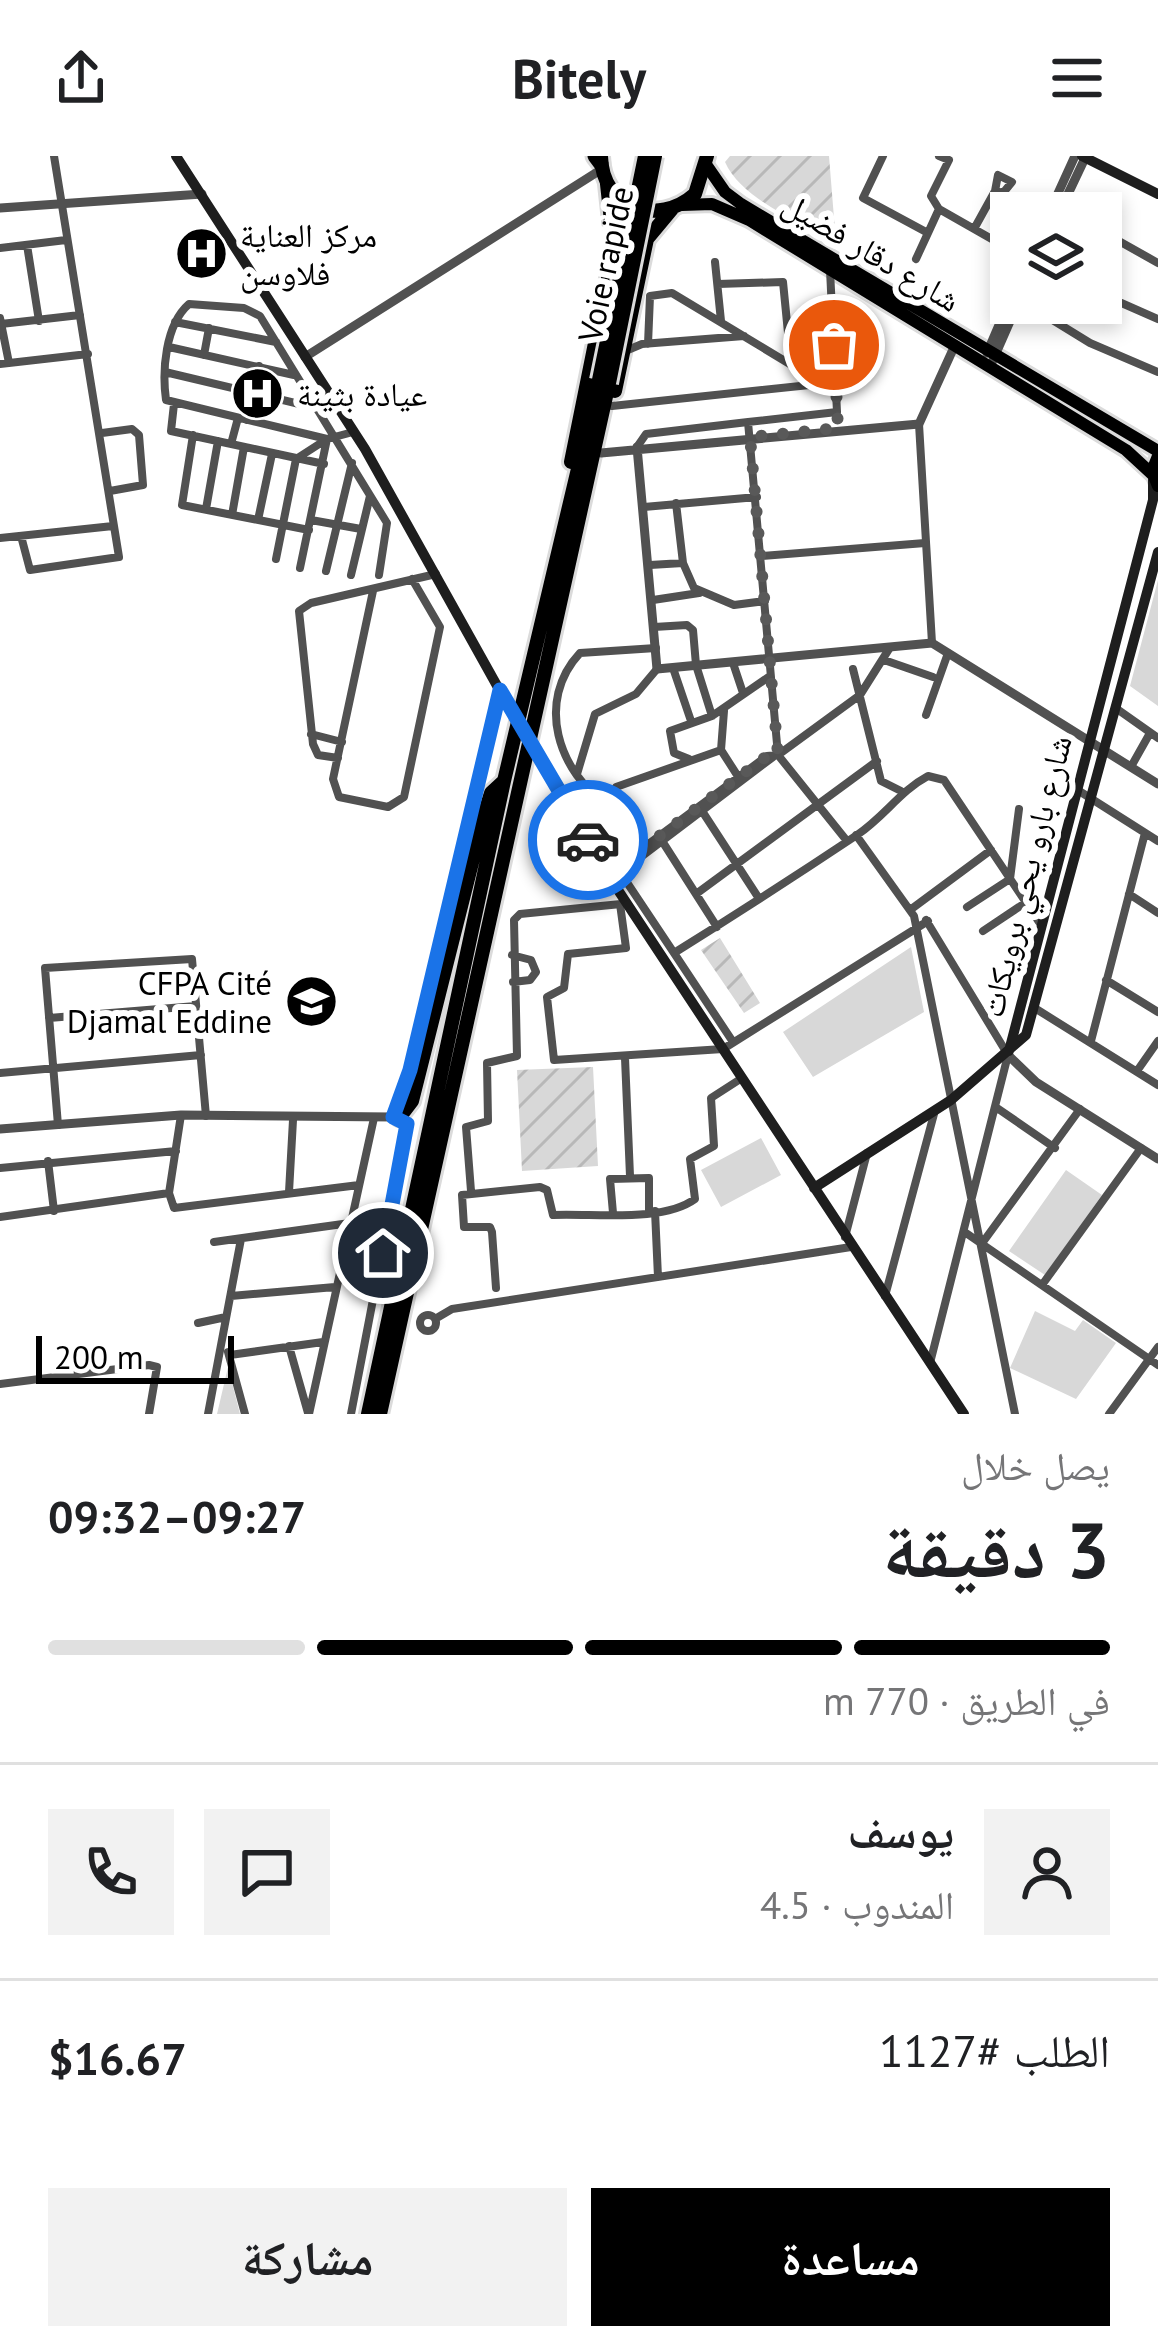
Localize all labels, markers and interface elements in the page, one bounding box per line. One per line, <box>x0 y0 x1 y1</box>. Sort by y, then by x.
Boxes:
text: Bitely <box>512 43 646 113</box>
icon: share <box>48 45 114 111</box>
icon: menu <box>1044 45 1110 111</box>
street label: شارع دقار فضيل <box>775 181 969 321</box>
street label: Voie rapide <box>567 182 642 347</box>
map controls <box>990 192 1122 324</box>
button: layers <box>990 192 1122 324</box>
place label: مركز العناية فلاوسن <box>240 213 377 294</box>
hospital icon: مركز العناية فلاوسن <box>173 225 229 281</box>
pin <box>783 294 885 396</box>
icon: bag <box>801 312 867 378</box>
hospital icon: عيادة بثينة <box>230 365 286 421</box>
place label: عيادة بثينة <box>297 372 427 415</box>
street label: شارع بارو يحي برويكات <box>969 731 1086 1023</box>
courier <box>528 780 648 900</box>
icon: car <box>555 807 621 873</box>
place label: CFPA Cité Djamal Eddine <box>67 961 272 1042</box>
school or university icon: CFPA Cité Djamal Eddine <box>283 973 339 1029</box>
pin <box>332 1202 434 1304</box>
icon: home <box>350 1220 416 1286</box>
scale bar <box>36 1330 234 1383</box>
text: 200 m <box>54 1335 144 1378</box>
text: يصل خلال <box>961 1440 1110 1491</box>
text: 09:27–09:32 <box>48 1487 306 1545</box>
text: 3 دقيقة <box>882 1499 1110 1600</box>
text: في الطريق · 770 m <box>823 1675 1110 1726</box>
text: يوسف <box>848 1802 954 1860</box>
button: phone <box>48 1809 174 1935</box>
button: chat <box>204 1809 330 1935</box>
button: person <box>984 1809 1110 1935</box>
text: المندوب · 4.5 <box>760 1879 954 1930</box>
text: الطلب #1127 <box>879 2021 1110 2079</box>
text: $16.67 <box>48 2029 187 2087</box>
button: مشاركة <box>48 2188 567 2326</box>
button: مساعدة <box>591 2188 1110 2326</box>

